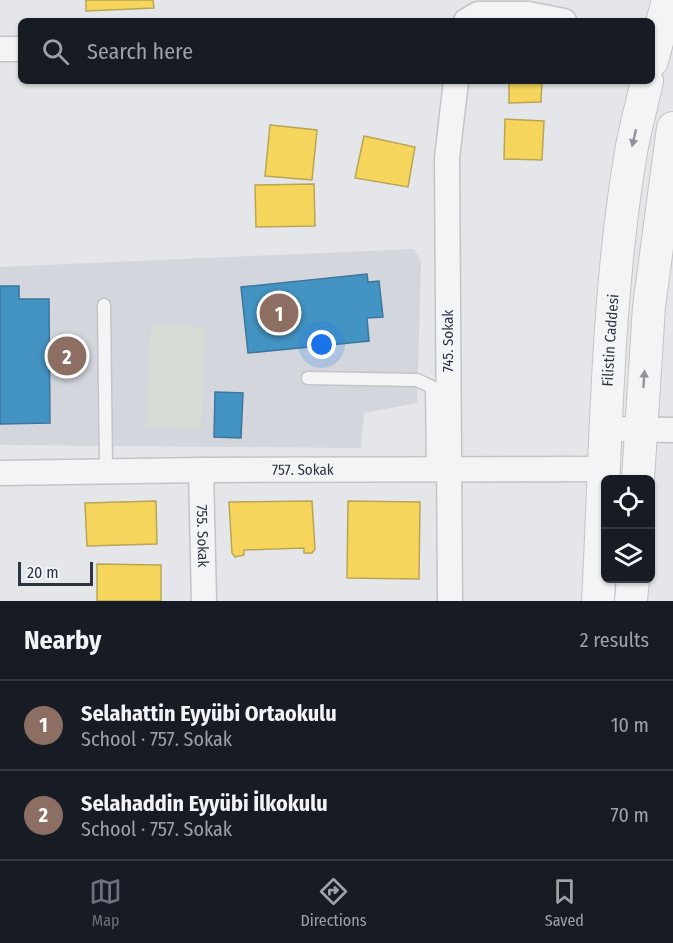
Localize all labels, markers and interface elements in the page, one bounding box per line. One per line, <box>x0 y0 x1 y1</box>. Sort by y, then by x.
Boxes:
search box <box>18 18 655 84</box>
icon: search <box>39 35 72 68</box>
text: Search here <box>87 38 193 65</box>
one-way arrow <box>629 129 639 147</box>
pin: 1 <box>260 290 298 336</box>
street label: Filistin Caddesi <box>599 293 623 387</box>
street label: 745. Sokak <box>439 310 457 372</box>
your location <box>307 330 336 359</box>
pin: 2 <box>48 334 86 378</box>
one-way arrow <box>640 370 649 389</box>
street label: 757. Sokak <box>272 461 334 479</box>
map controls <box>601 475 655 583</box>
button: locate <box>601 475 655 529</box>
street label: 755. Sokak <box>193 504 212 568</box>
button: layers <box>601 529 655 583</box>
scale bar <box>18 559 93 586</box>
text: 20 m <box>27 563 58 582</box>
text: Nearby <box>24 625 101 656</box>
text: 2 results <box>580 628 649 652</box>
text: Selahattin Eyyübi Ortaokulu <box>81 700 337 727</box>
text: 1 <box>39 713 48 737</box>
text: 10 m <box>611 713 649 737</box>
text: School · 757. Sokak <box>81 727 232 751</box>
text: Selahaddin Eyyübi İlkokulu <box>81 790 328 817</box>
text: 2 <box>39 803 48 827</box>
text: 70 m <box>611 803 649 827</box>
text: School · 757. Sokak <box>81 817 232 841</box>
tab: Map <box>89 875 122 930</box>
tab: Directions <box>300 875 367 930</box>
tab: Saved <box>545 875 584 930</box>

